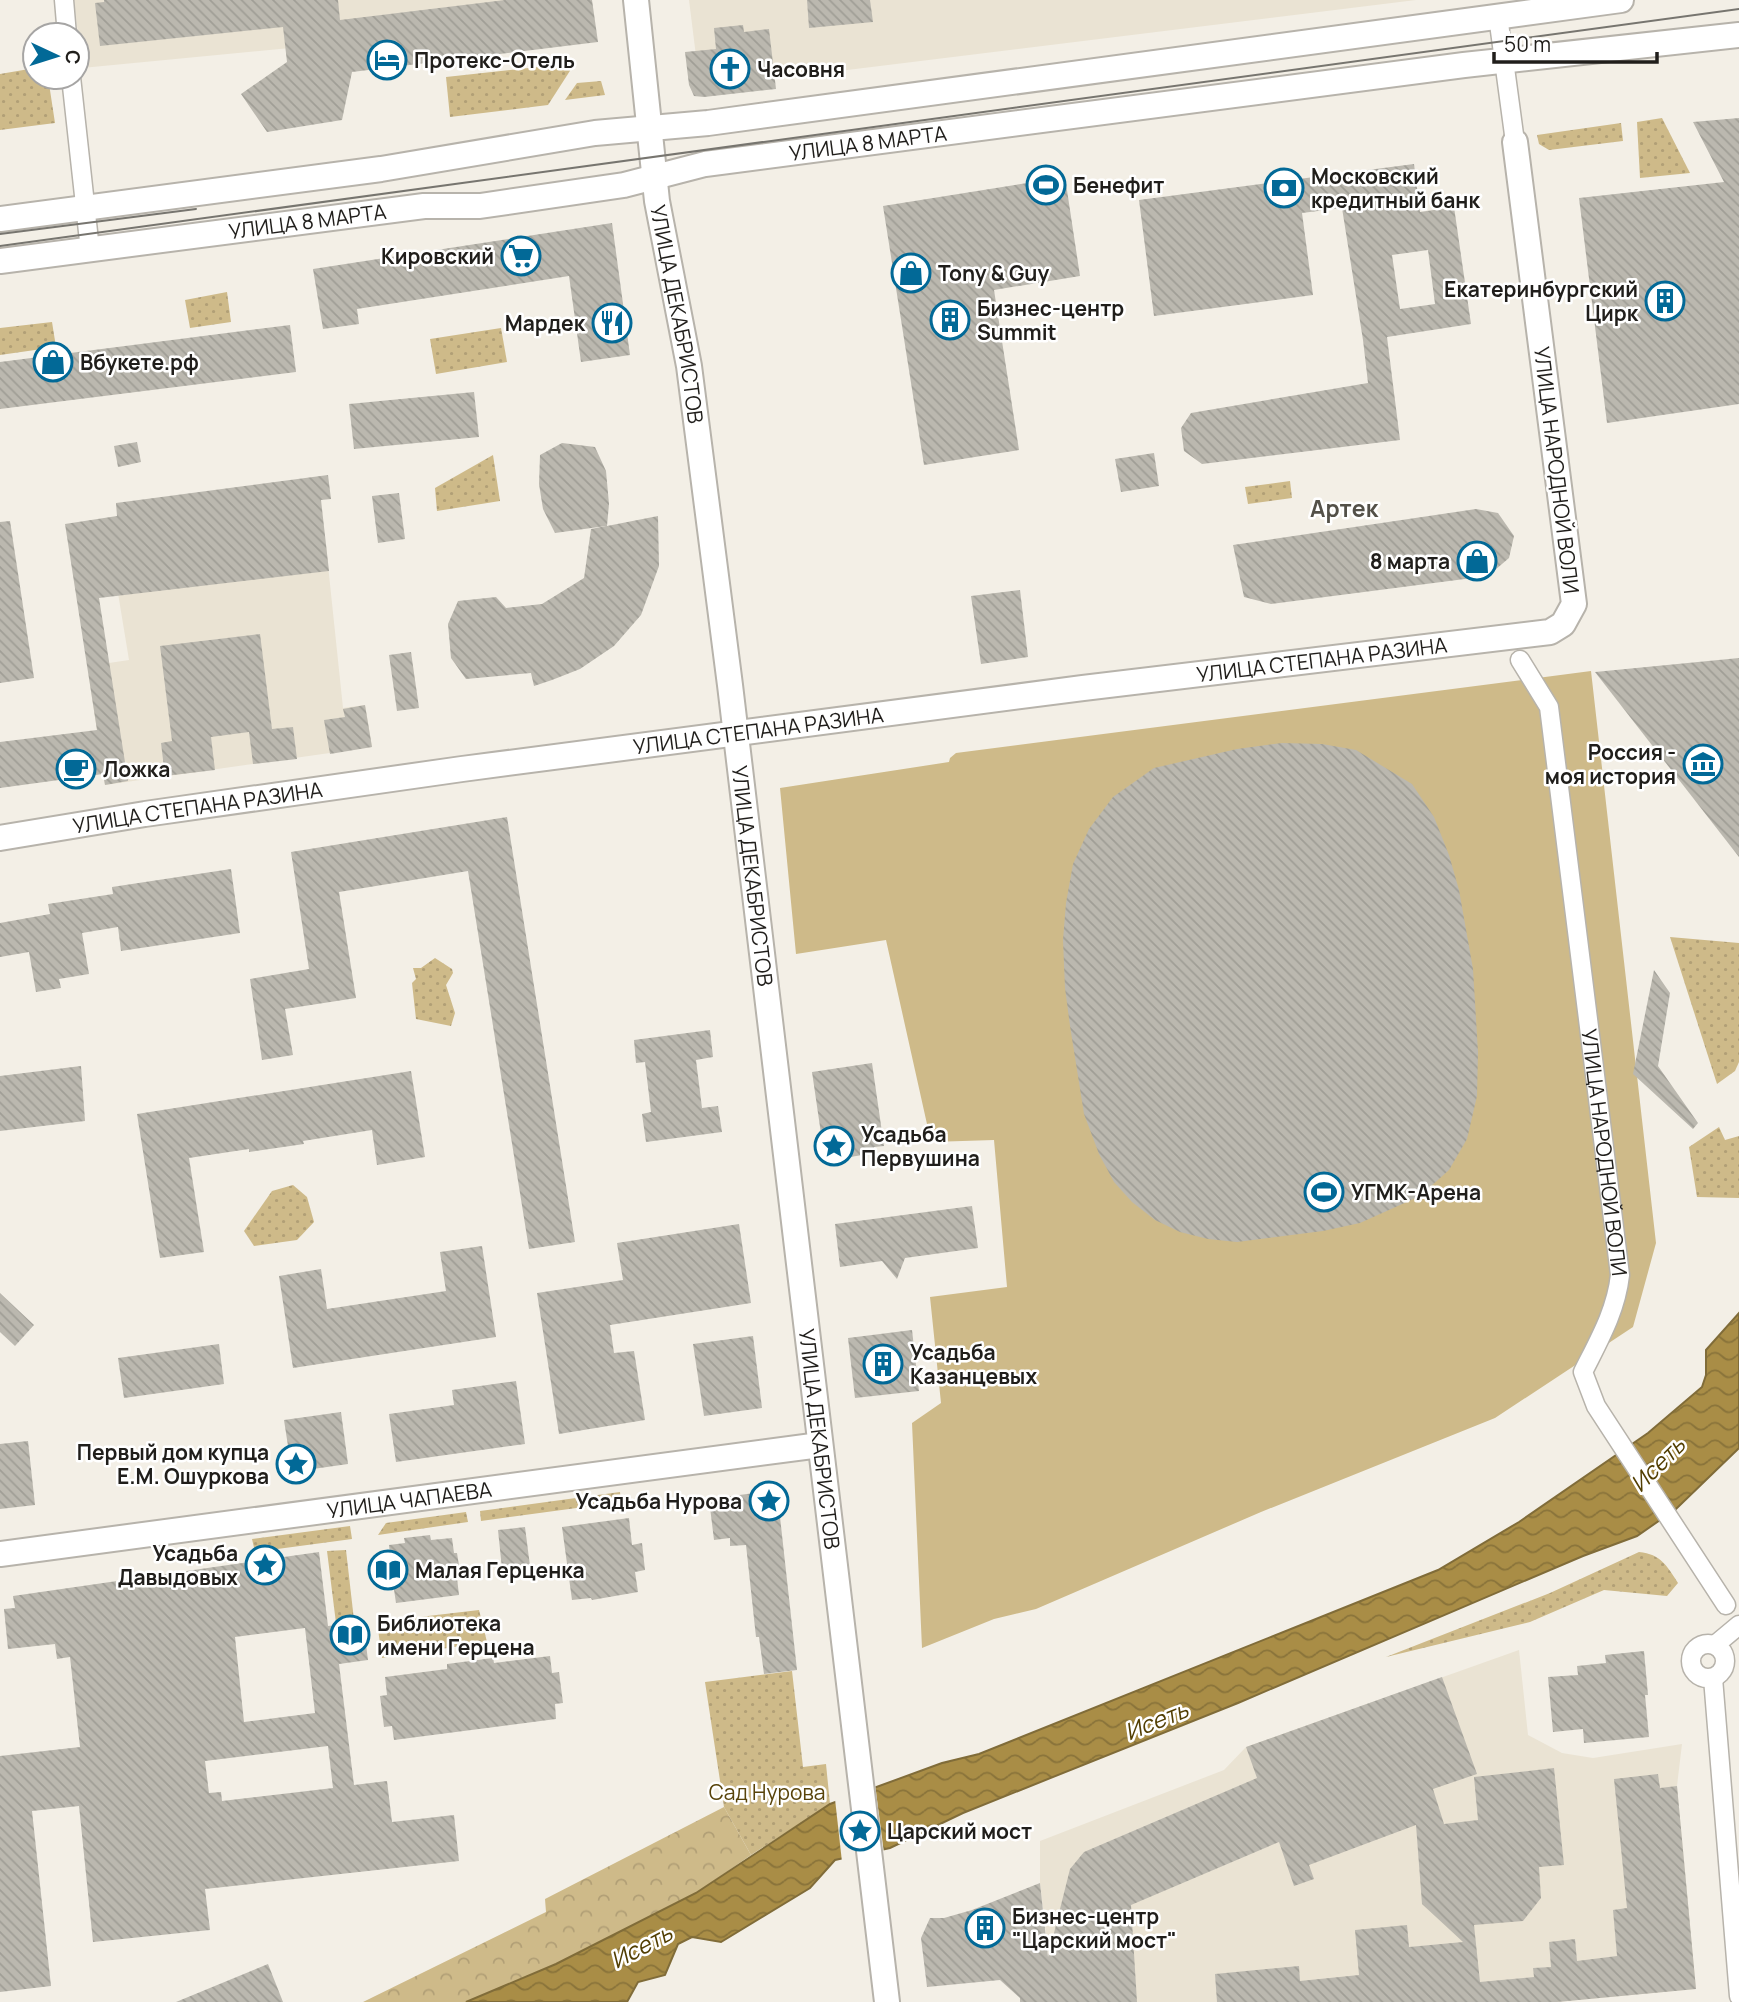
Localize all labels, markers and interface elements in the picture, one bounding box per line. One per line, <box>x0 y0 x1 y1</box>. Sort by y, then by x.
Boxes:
north arrow <box>21 21 91 91</box>
scale bar <box>1494 21 1657 65</box>
text: 50 m <box>1504 30 1551 58</box>
hotel icon: Протекс-Отель <box>366 39 408 81</box>
place label: Протекс-Отель <box>414 46 575 74</box>
church icon: Часовня <box>709 48 751 90</box>
text: С <box>60 49 86 65</box>
place label: Часовня <box>757 55 845 83</box>
street label: УЛИЦА 8 МАРТА <box>787 119 948 167</box>
place label: Московский кредитный банк <box>1311 162 1480 214</box>
sports icon: Бенефит <box>1025 164 1067 206</box>
bank icon: Московский кредитный банк <box>1263 167 1305 209</box>
place label: Бенефит <box>1073 171 1165 199</box>
street label: УЛИЦА 8 МАРТА <box>227 197 388 245</box>
street label: УЛИЦА ДЕКАБРИСТОВ <box>644 202 710 425</box>
supermarket icon: Кировский <box>500 235 542 277</box>
place label: Кировский <box>381 242 494 270</box>
shop icon: Tony & Guy <box>890 252 932 294</box>
place label: Tony & Guy <box>938 259 1049 287</box>
place label: Екатеринбургский Цирк <box>1444 275 1639 327</box>
building icon: Екатеринбургский Цирк <box>1644 280 1686 322</box>
place label: Бизнес-центр Summit <box>977 294 1124 346</box>
building icon: Бизнес-центр Summit <box>929 299 971 341</box>
restaurant icon: Мардек <box>591 302 633 344</box>
place label: Мардек <box>505 309 586 337</box>
shop icon: Вбукете.рф <box>32 341 74 383</box>
street label: УЛИЦА НАРОДНОЙ ВОЛИ <box>1528 345 1586 595</box>
place label: Вбукете.рф <box>80 348 199 376</box>
district label: Артек <box>1310 492 1379 524</box>
shop icon: 8 марта <box>1456 540 1498 582</box>
place label: 8 марта <box>1370 547 1450 575</box>
street label: УЛИЦА СТЕПАНА РАЗИНА <box>1195 630 1449 688</box>
street label: УЛИЦА СТЕПАНА РАЗИНА <box>631 700 885 761</box>
place label: Россия - моя история <box>1545 738 1676 790</box>
museum icon: Россия - моя история <box>1682 743 1724 785</box>
cafe icon: Ложка <box>55 748 97 790</box>
place label: Ложка <box>103 755 170 783</box>
street label: УЛИЦА ДЕКАБРИСТОВ <box>726 764 780 988</box>
street label: УЛИЦА СТЕПАНА РАЗИНА <box>71 775 324 840</box>
street label: УЛИЦА НАРОДНОЙ ВОЛИ <box>1575 1027 1634 1277</box>
place label: Усадьба Первушина <box>861 1120 980 1172</box>
place icon: Усадьба Первушина <box>813 1125 855 1167</box>
sports icon: УГМК-Арена <box>1303 1171 1345 1213</box>
place label: УГМК-Арена <box>1351 1178 1481 1206</box>
street label: УЛИЦА ДЕКАБРИСТОВ <box>793 1327 847 1551</box>
place label: Усадьба Казанцевых <box>910 1338 1037 1390</box>
building icon: Усадьба Казанцевых <box>862 1343 904 1385</box>
water label: Исеть <box>1622 1429 1692 1499</box>
place label: Первый дом купца Е.М. Ошуркова <box>77 1438 269 1490</box>
place icon: Первый дом купца Е.М. Ошуркова <box>275 1443 317 1485</box>
street label: УЛИЦА ЧАПАЕВА <box>325 1475 494 1524</box>
place icon: Усадьба Нурова <box>748 1480 790 1522</box>
place label: Усадьба Нурова <box>576 1487 742 1515</box>
place label: Усадьба Давыдовых <box>118 1539 238 1591</box>
place icon: Усадьба Давыдовых <box>244 1544 286 1586</box>
library icon: Малая Герценка <box>367 1549 409 1591</box>
place label: Малая Герценка <box>415 1556 585 1584</box>
place label: Библиотека имени Герцена <box>377 1609 535 1661</box>
library icon: Библиотека имени Герцена <box>329 1614 371 1656</box>
water label: Исеть <box>1120 1693 1193 1747</box>
park label: Сад Нурова <box>709 1778 825 1806</box>
place icon: Царский мост <box>839 1810 881 1852</box>
place label: Царский мост <box>887 1817 1032 1845</box>
place label: Бизнес-центр "Царский мост" <box>1012 1902 1177 1954</box>
building icon: Бизнес-центр "Царский мост" <box>964 1907 1006 1949</box>
water label: Исеть <box>604 1916 678 1976</box>

